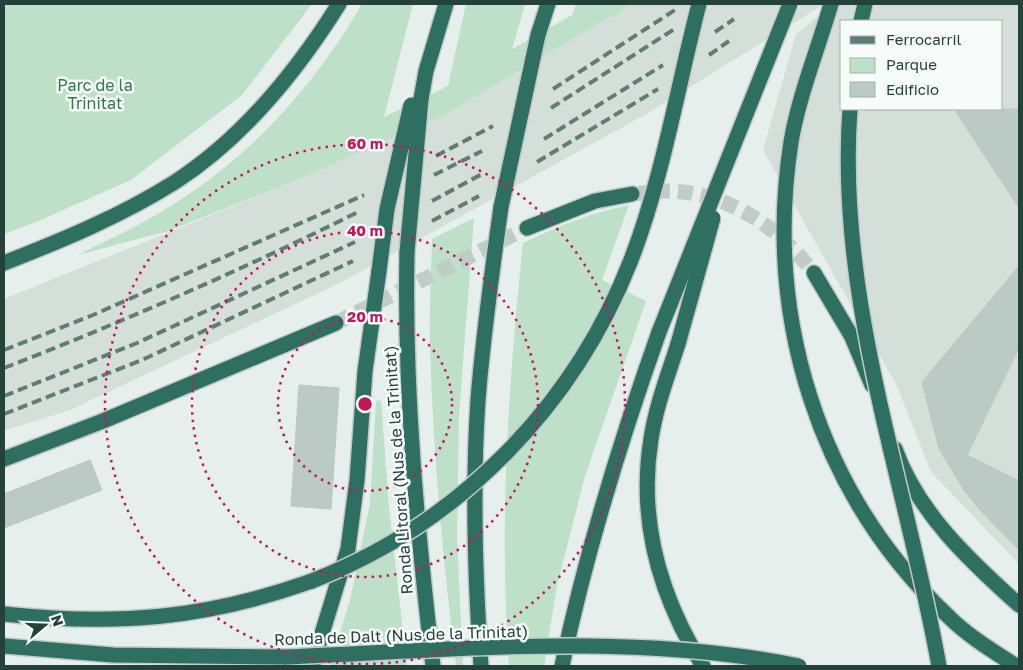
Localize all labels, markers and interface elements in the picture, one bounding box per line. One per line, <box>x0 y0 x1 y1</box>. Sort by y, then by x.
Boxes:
legend <box>840 20 1003 110</box>
text: Ferrocarril <box>886 30 961 48</box>
text: Parque <box>886 55 937 73</box>
park label: Parc de la Trinitat <box>57 75 133 113</box>
text: Edificio <box>886 80 939 98</box>
text: 60 m <box>347 134 383 152</box>
text: 40 m <box>347 221 383 239</box>
text: 20 m <box>347 307 383 325</box>
street label: Ronda Litoral (Nus de la Trinitat) <box>379 345 417 595</box>
centre of rings <box>356 395 374 413</box>
north arrow <box>20 600 70 650</box>
text: N <box>48 613 68 628</box>
street label: Ronda de Dalt (Nus de la Trinitat) <box>274 621 528 649</box>

